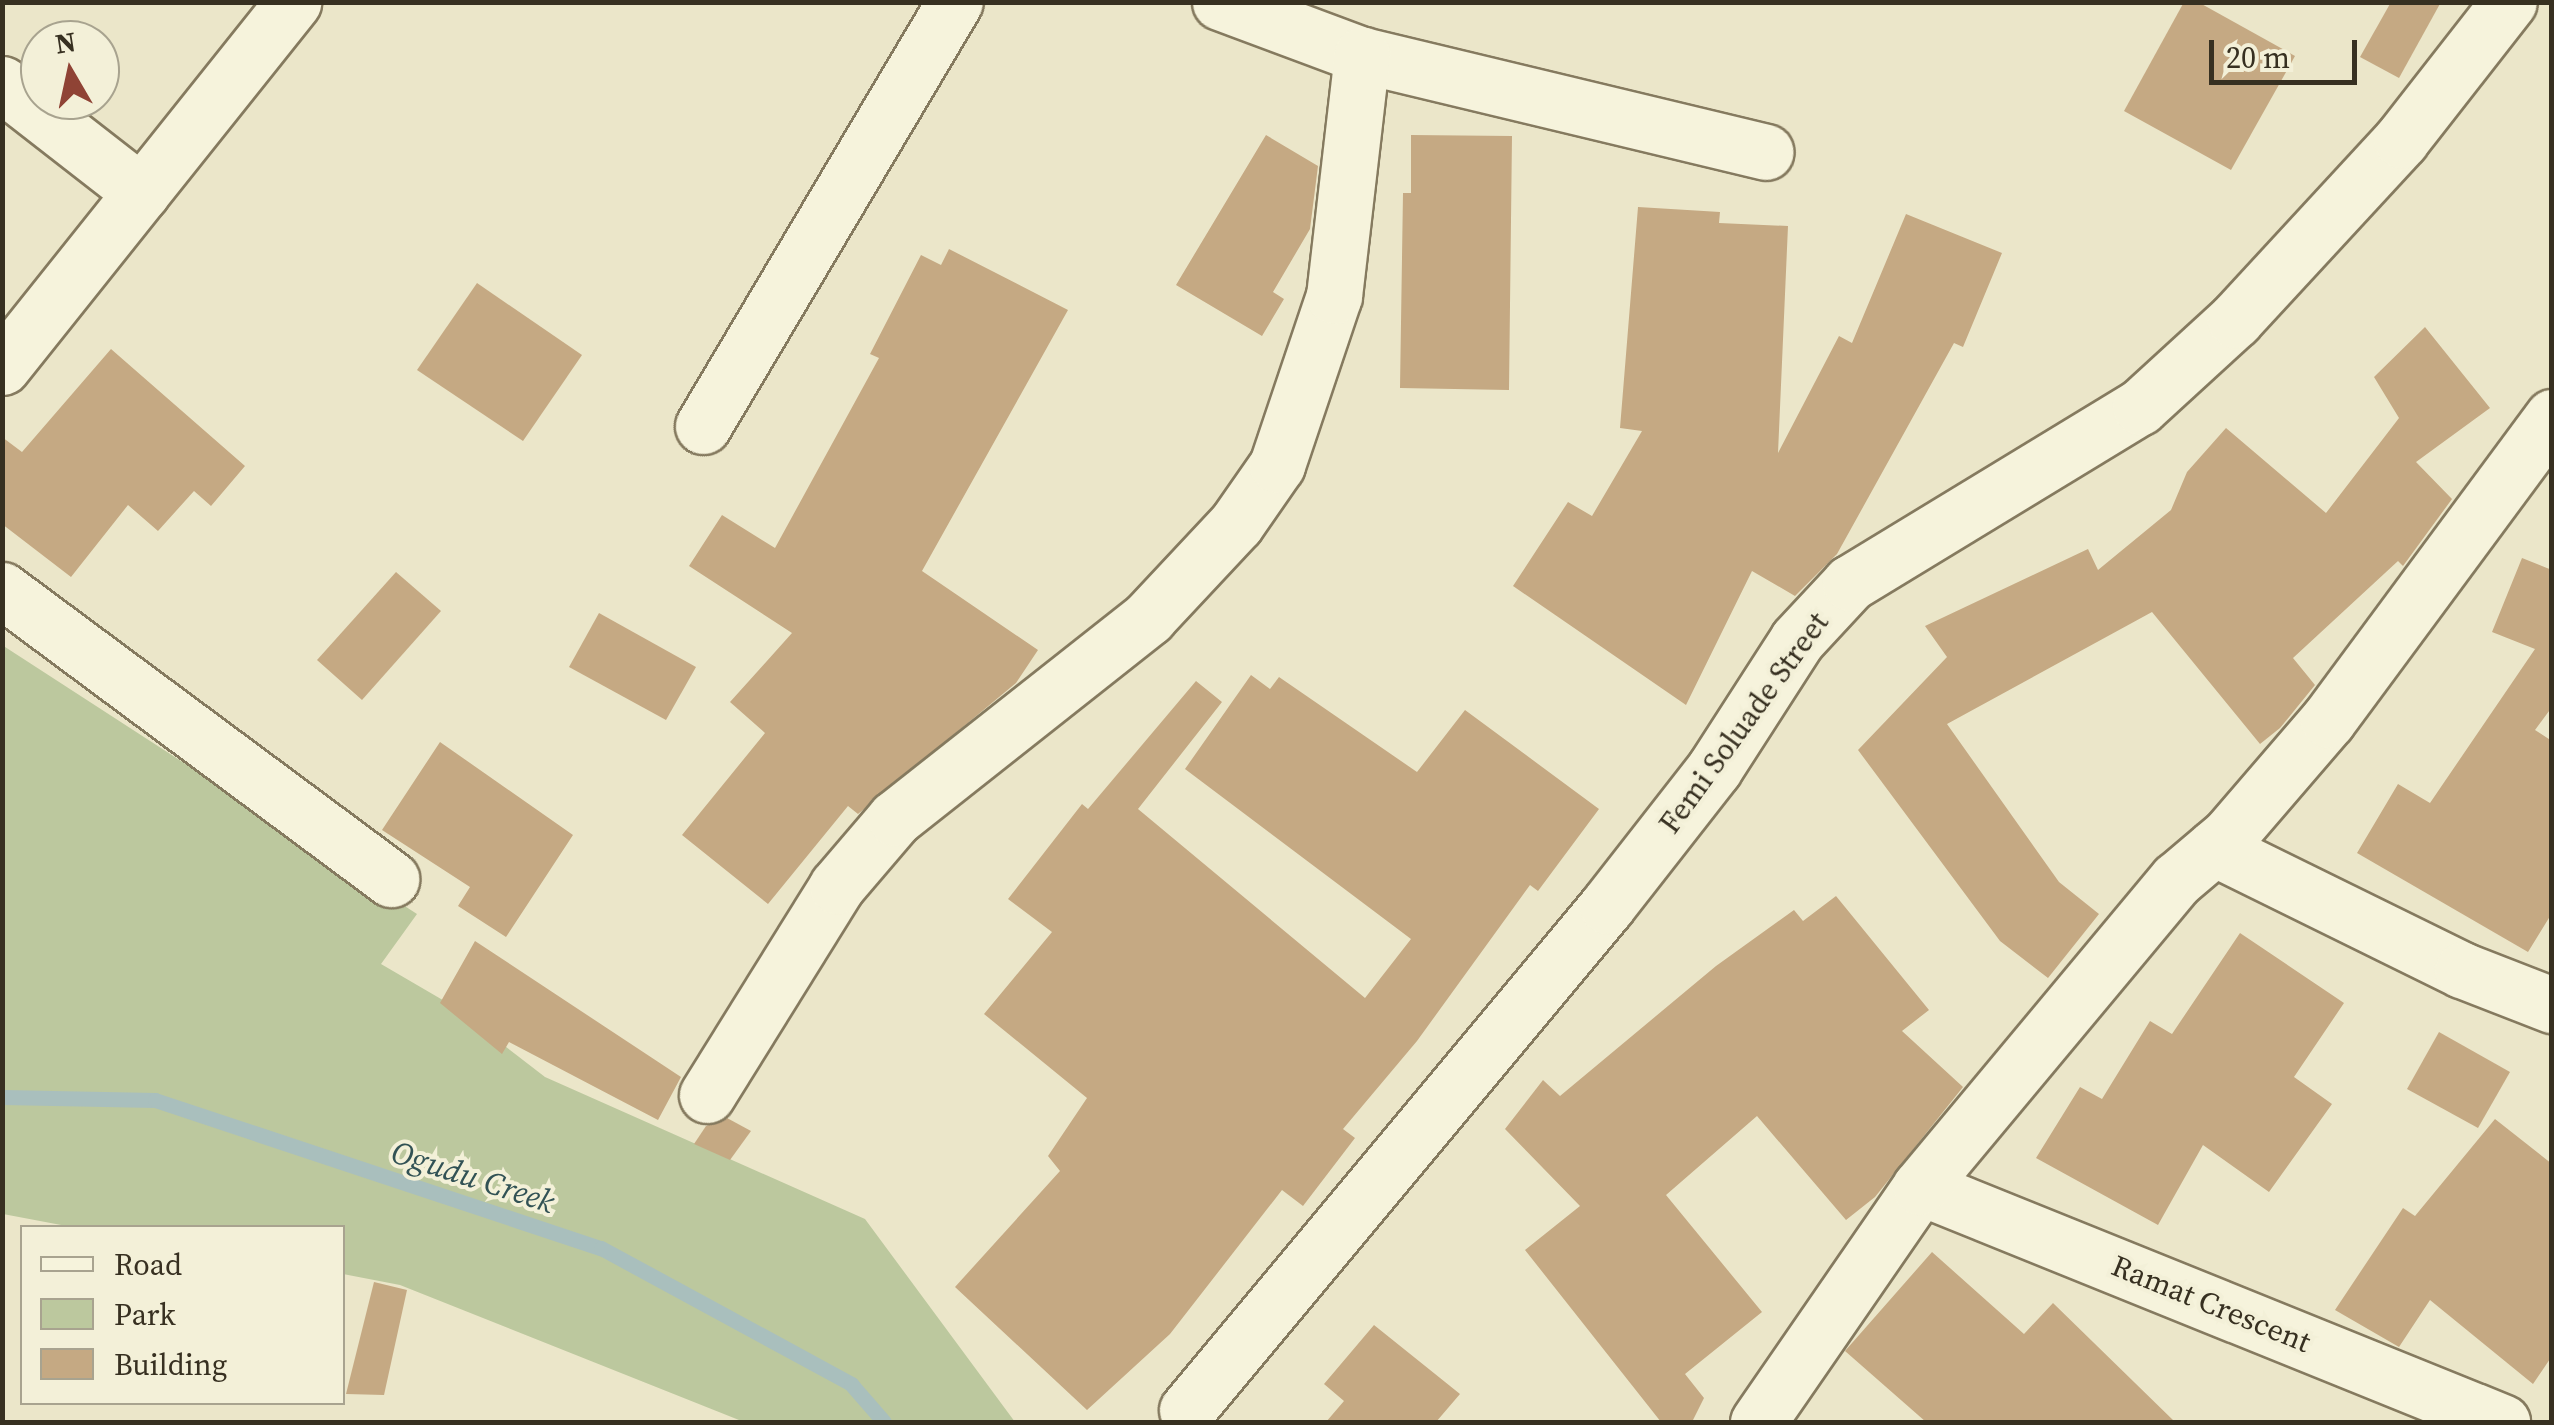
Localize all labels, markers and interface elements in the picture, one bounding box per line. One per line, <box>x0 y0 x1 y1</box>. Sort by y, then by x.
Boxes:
north arrow <box>20 20 120 120</box>
scale bar <box>2214 20 2362 82</box>
text: N <box>53 22 79 63</box>
text: 20 m <box>2226 37 2290 78</box>
street label: Femi Soluade Street <box>1652 606 1836 840</box>
water label: Ogudu Creek <box>387 1133 559 1221</box>
legend <box>20 1225 345 1405</box>
text: Road <box>114 1244 182 1285</box>
street label: Ramat Crescent <box>2106 1248 2316 1360</box>
text: Park <box>114 1294 176 1335</box>
text: Building <box>114 1344 227 1385</box>

